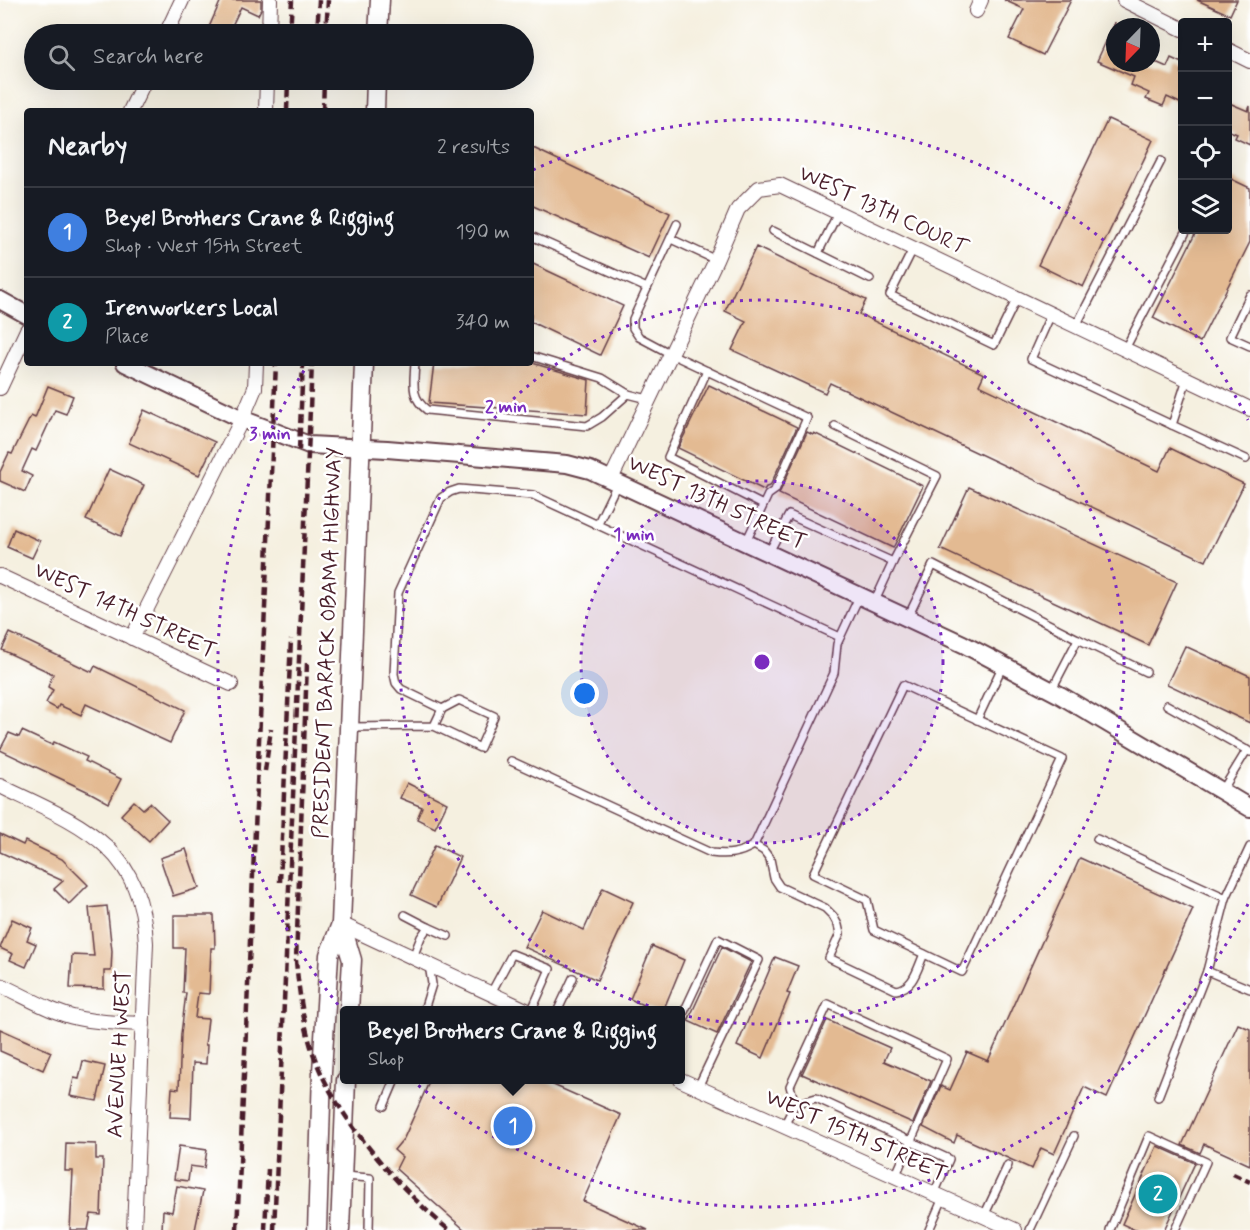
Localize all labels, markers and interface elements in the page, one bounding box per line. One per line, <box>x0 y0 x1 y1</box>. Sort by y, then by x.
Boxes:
north arrow <box>1106 18 1160 72</box>
map controls <box>1178 18 1232 234</box>
button: + <box>1178 18 1232 72</box>
search box <box>24 24 534 90</box>
icon: search <box>45 41 78 74</box>
text: Search here <box>93 43 204 71</box>
button: − <box>1178 72 1232 126</box>
button: locate <box>1178 126 1232 180</box>
text: Nearby <box>48 130 127 164</box>
text: 2 results <box>437 134 510 161</box>
street label: WEST 13TH COURT <box>794 160 973 263</box>
button: layers <box>1178 180 1232 234</box>
text: Beyel Brothers Crane & Rigging <box>105 205 394 233</box>
text: 1 <box>63 219 72 246</box>
text: 190 m <box>456 219 510 246</box>
text: Shop · West 15th Street <box>105 233 303 260</box>
text: Irenworkers Local <box>105 295 278 323</box>
text: 2 <box>63 309 72 336</box>
text: 340 m <box>455 309 510 336</box>
text: Place <box>105 323 149 350</box>
text: 2 min <box>485 395 527 419</box>
text: 3 min <box>249 422 291 446</box>
street label: PRESIDENT BARACK OBAMA HIGHWAY <box>307 447 349 839</box>
street label: WEST 13TH STREET <box>623 449 811 557</box>
text: 1 min <box>613 523 655 547</box>
street label: WEST 14TH STREET <box>29 556 221 666</box>
centre of rings <box>752 652 772 672</box>
your location <box>570 679 599 708</box>
street label: AVENUE H WEST <box>102 969 138 1139</box>
popup <box>340 1006 685 1084</box>
text: Beyel Brothers Crane & Rigging <box>368 1018 657 1046</box>
text: Shop <box>368 1046 405 1073</box>
street label: WEST 15TH STREET <box>761 1083 951 1189</box>
pin: 1 <box>494 1104 532 1148</box>
pin: 2 <box>1138 1172 1178 1216</box>

